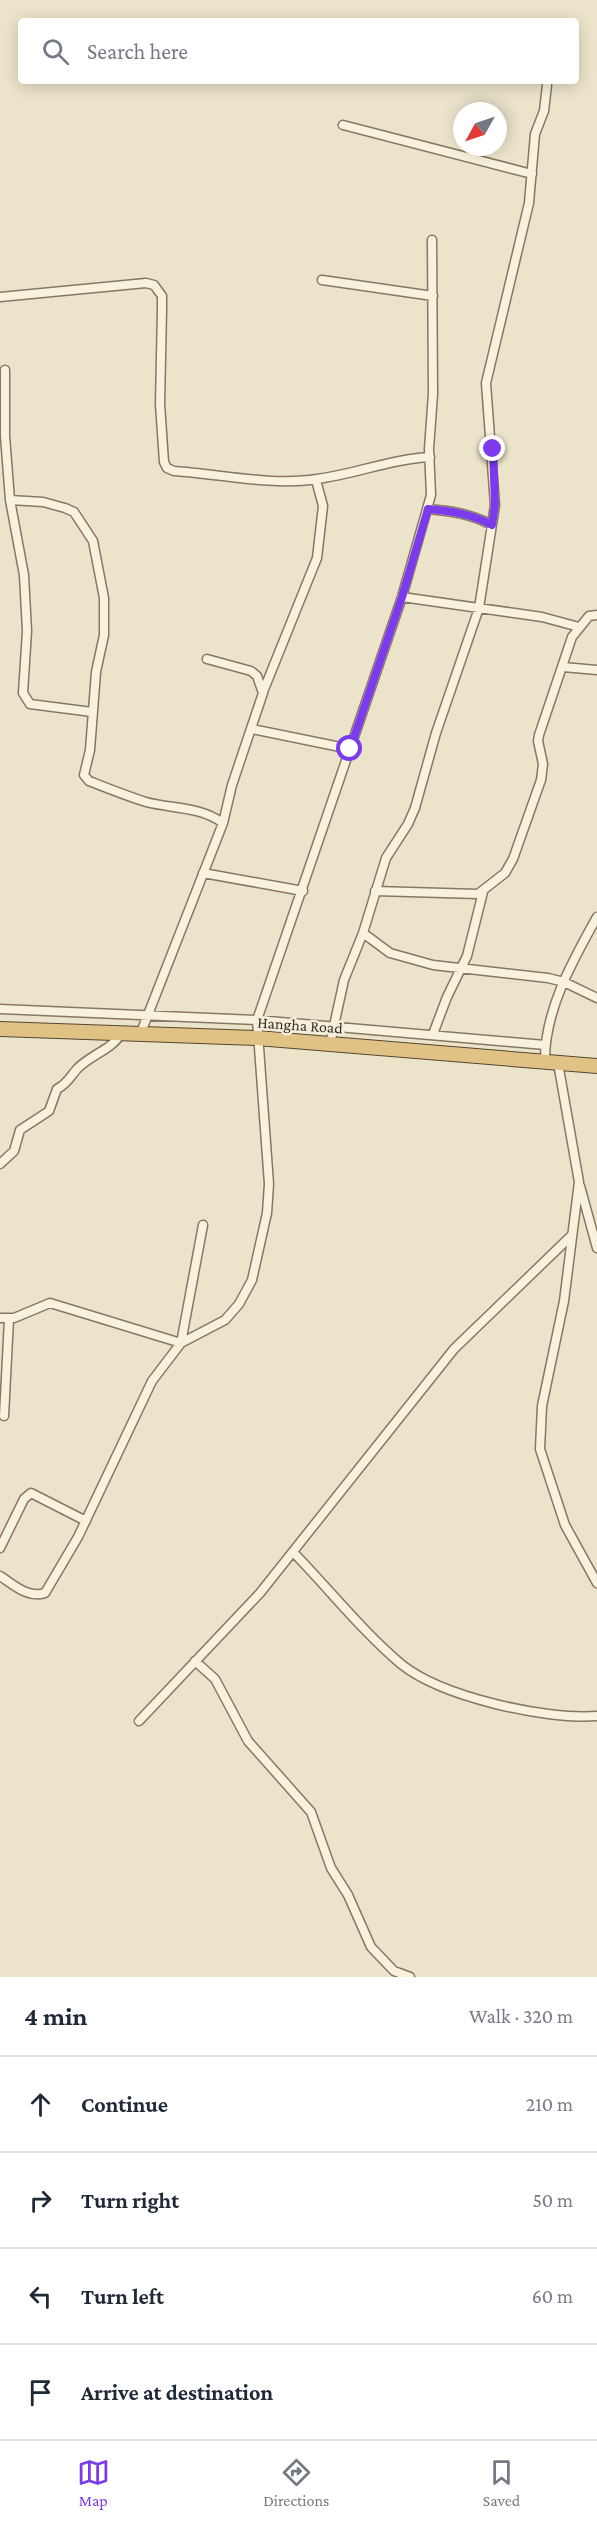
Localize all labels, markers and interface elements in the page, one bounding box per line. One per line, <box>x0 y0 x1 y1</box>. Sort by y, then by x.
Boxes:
search box <box>18 18 579 84</box>
icon: search <box>39 35 72 68</box>
text: Search here <box>87 39 188 64</box>
north arrow <box>453 102 507 156</box>
route end <box>479 435 505 461</box>
route start <box>336 735 362 761</box>
street label: Hangha Road <box>257 1014 344 1038</box>
text: 4 min <box>24 2002 88 2031</box>
text: Walk · 320 m <box>469 2005 573 2027</box>
icon: ahead <box>24 2088 57 2121</box>
text: Continue <box>81 2092 168 2117</box>
text: 210 m <box>526 2093 573 2115</box>
icon: right <box>24 2184 57 2217</box>
text: Turn right <box>81 2188 179 2213</box>
text: 50 m <box>532 2189 573 2211</box>
icon: left <box>24 2280 57 2313</box>
text: Turn left <box>81 2284 164 2309</box>
text: 60 m <box>532 2285 573 2307</box>
icon: arrive <box>24 2376 57 2409</box>
text: Arrive at destination <box>81 2380 273 2405</box>
tab: Map <box>77 2456 110 2509</box>
tab: Directions <box>263 2456 329 2509</box>
tab: Saved <box>483 2456 520 2509</box>

